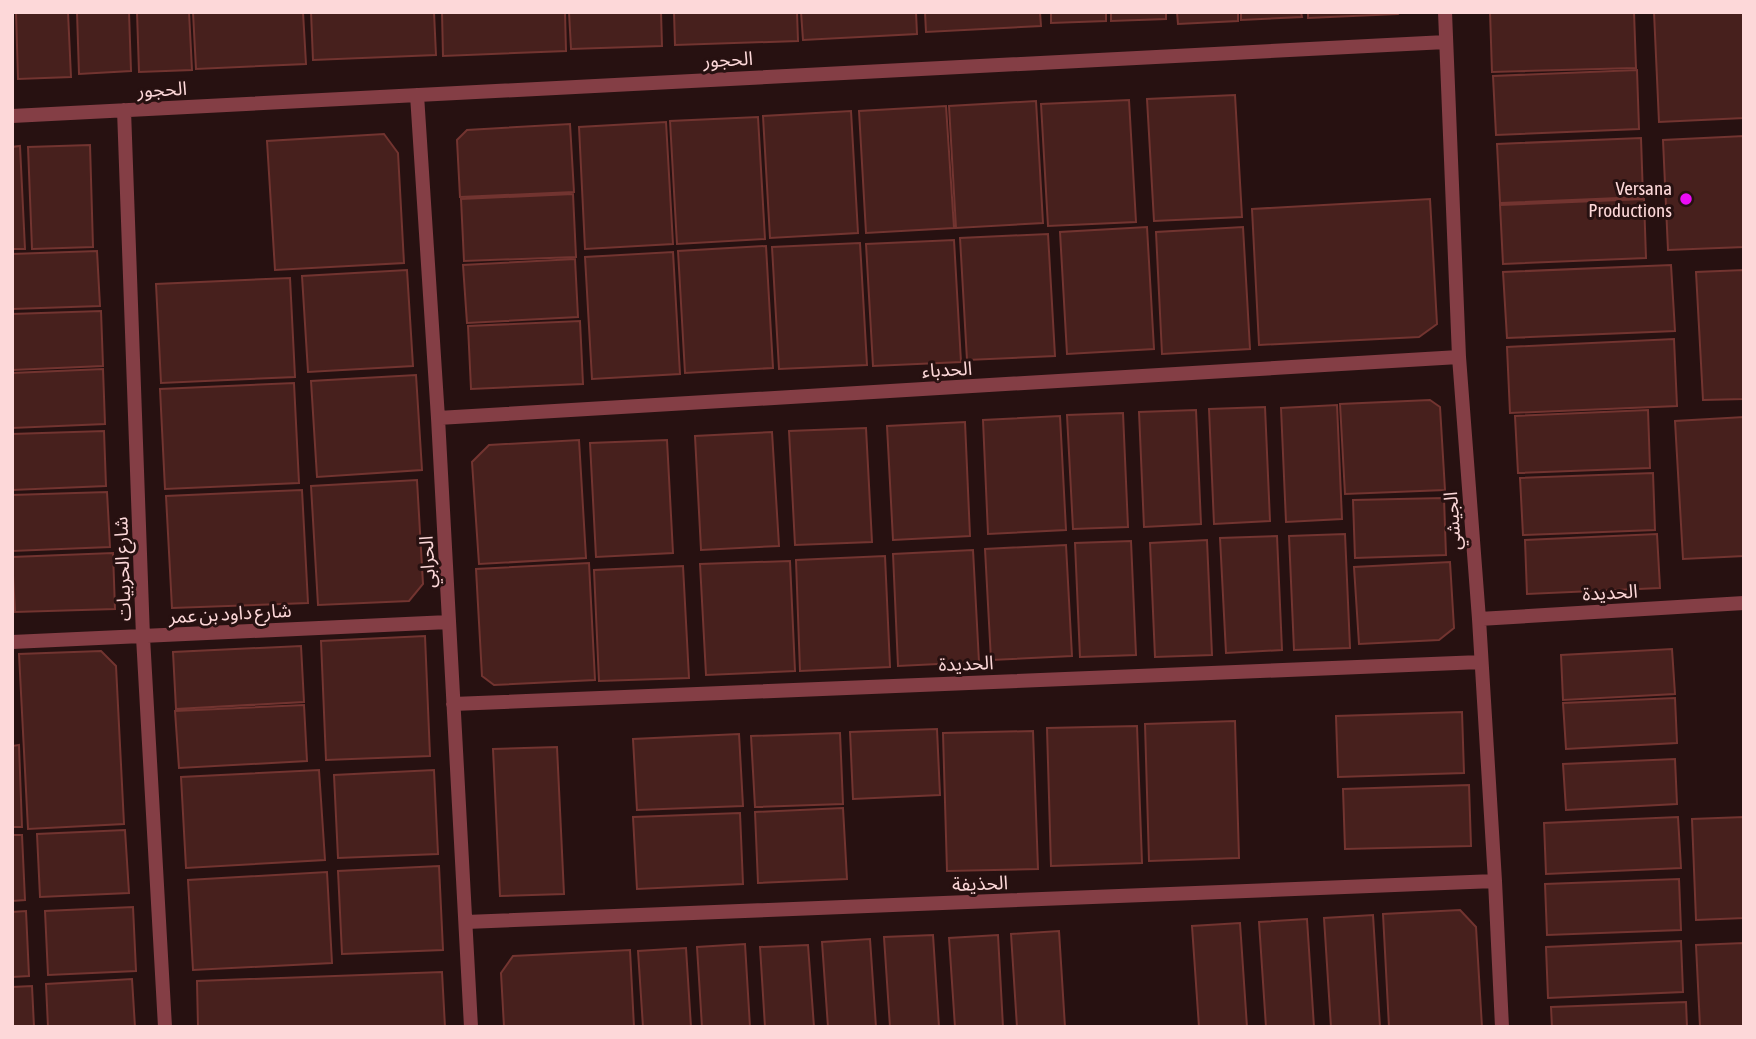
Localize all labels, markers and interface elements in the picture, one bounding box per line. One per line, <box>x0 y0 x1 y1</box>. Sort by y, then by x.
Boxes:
street label: الحجور <box>702 47 753 72</box>
street label: الحجور <box>136 77 187 102</box>
place label: Versana Productions <box>1588 177 1672 221</box>
marker: Versana Productions <box>1678 191 1694 207</box>
street label: الحدباء <box>921 357 973 381</box>
street label: الجيشي <box>1439 491 1469 551</box>
street label: شارع الحربيات <box>109 516 138 622</box>
street label: الحرابي <box>415 535 444 589</box>
street label: الحديدة <box>1582 580 1638 605</box>
street label: شارع داود بن عمر <box>167 599 292 630</box>
street label: الحديدة <box>938 651 994 675</box>
street label: الحذيفة <box>952 871 1008 895</box>

